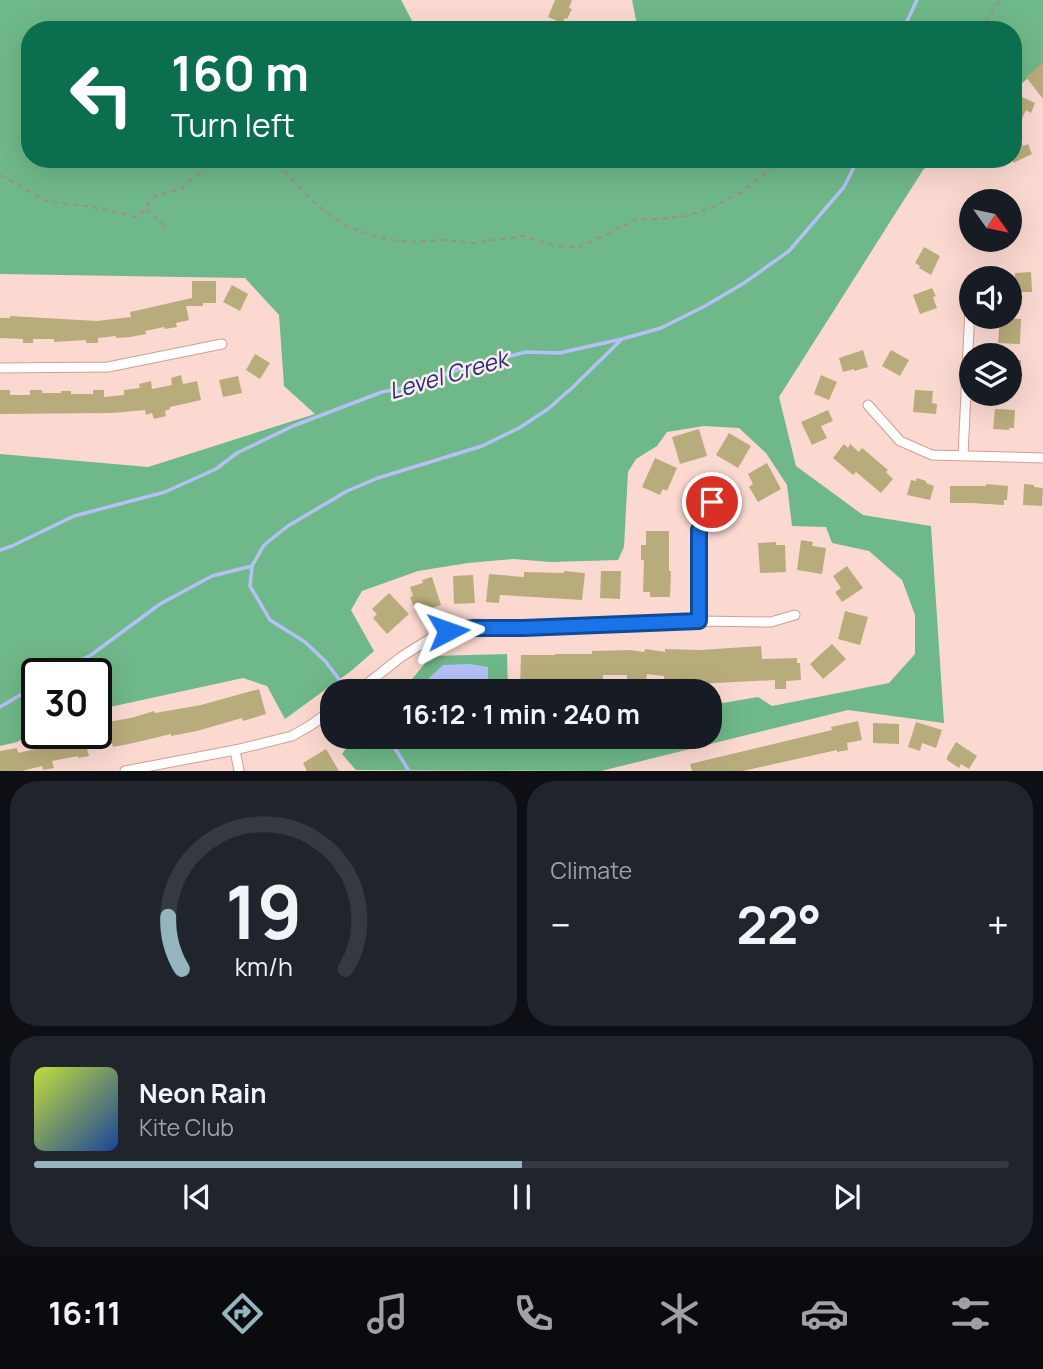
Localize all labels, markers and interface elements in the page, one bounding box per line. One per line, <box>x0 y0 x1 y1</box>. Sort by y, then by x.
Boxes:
text: 160 m <box>171 39 309 106</box>
icon: left <box>56 49 147 140</box>
text: Turn left <box>171 103 295 147</box>
north arrow <box>959 189 1022 252</box>
map controls <box>959 189 1022 406</box>
button: sound <box>959 266 1022 329</box>
water label: Level Creek <box>385 341 515 406</box>
button: layers <box>959 343 1022 406</box>
pin <box>682 472 742 532</box>
icon: arrive <box>693 483 731 521</box>
position arrow <box>411 594 485 668</box>
speed limit sign: 30 <box>21 658 112 749</box>
text: 16:12 · 1 min · 240 m <box>402 696 640 732</box>
text: Climate <box>551 854 632 886</box>
text: 19 <box>225 862 302 962</box>
text: 22° <box>736 889 822 960</box>
text: − <box>551 898 571 950</box>
text: + <box>987 898 1009 950</box>
text: km/h <box>234 949 292 984</box>
text: Neon Rain <box>139 1075 267 1111</box>
text: Kite Club <box>139 1111 234 1143</box>
icon: previous <box>178 1178 216 1216</box>
icon: pause <box>503 1178 541 1216</box>
icon: next <box>828 1178 866 1216</box>
icon: directions <box>218 1289 267 1338</box>
icon: music <box>363 1289 412 1338</box>
icon: phone <box>509 1289 558 1338</box>
icon: climate <box>655 1289 704 1338</box>
icon: car <box>800 1289 849 1338</box>
icon: filters <box>946 1289 995 1338</box>
text: 16:11 <box>48 1291 121 1335</box>

